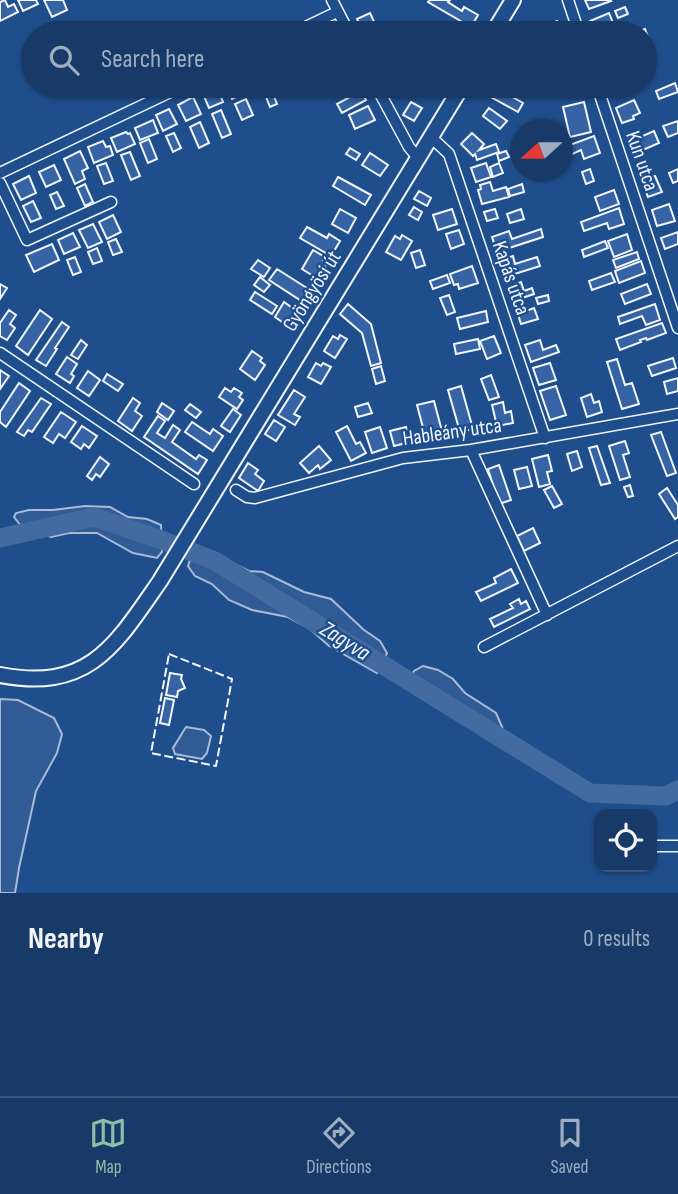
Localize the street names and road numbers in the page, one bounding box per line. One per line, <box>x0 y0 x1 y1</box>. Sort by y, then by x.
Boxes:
street label: Kun utca <box>620 128 664 194</box>
street label: Kapás utca <box>487 238 535 318</box>
street label: Gyöngyösi út <box>277 246 347 336</box>
street label: Hableány utca <box>401 413 503 451</box>

